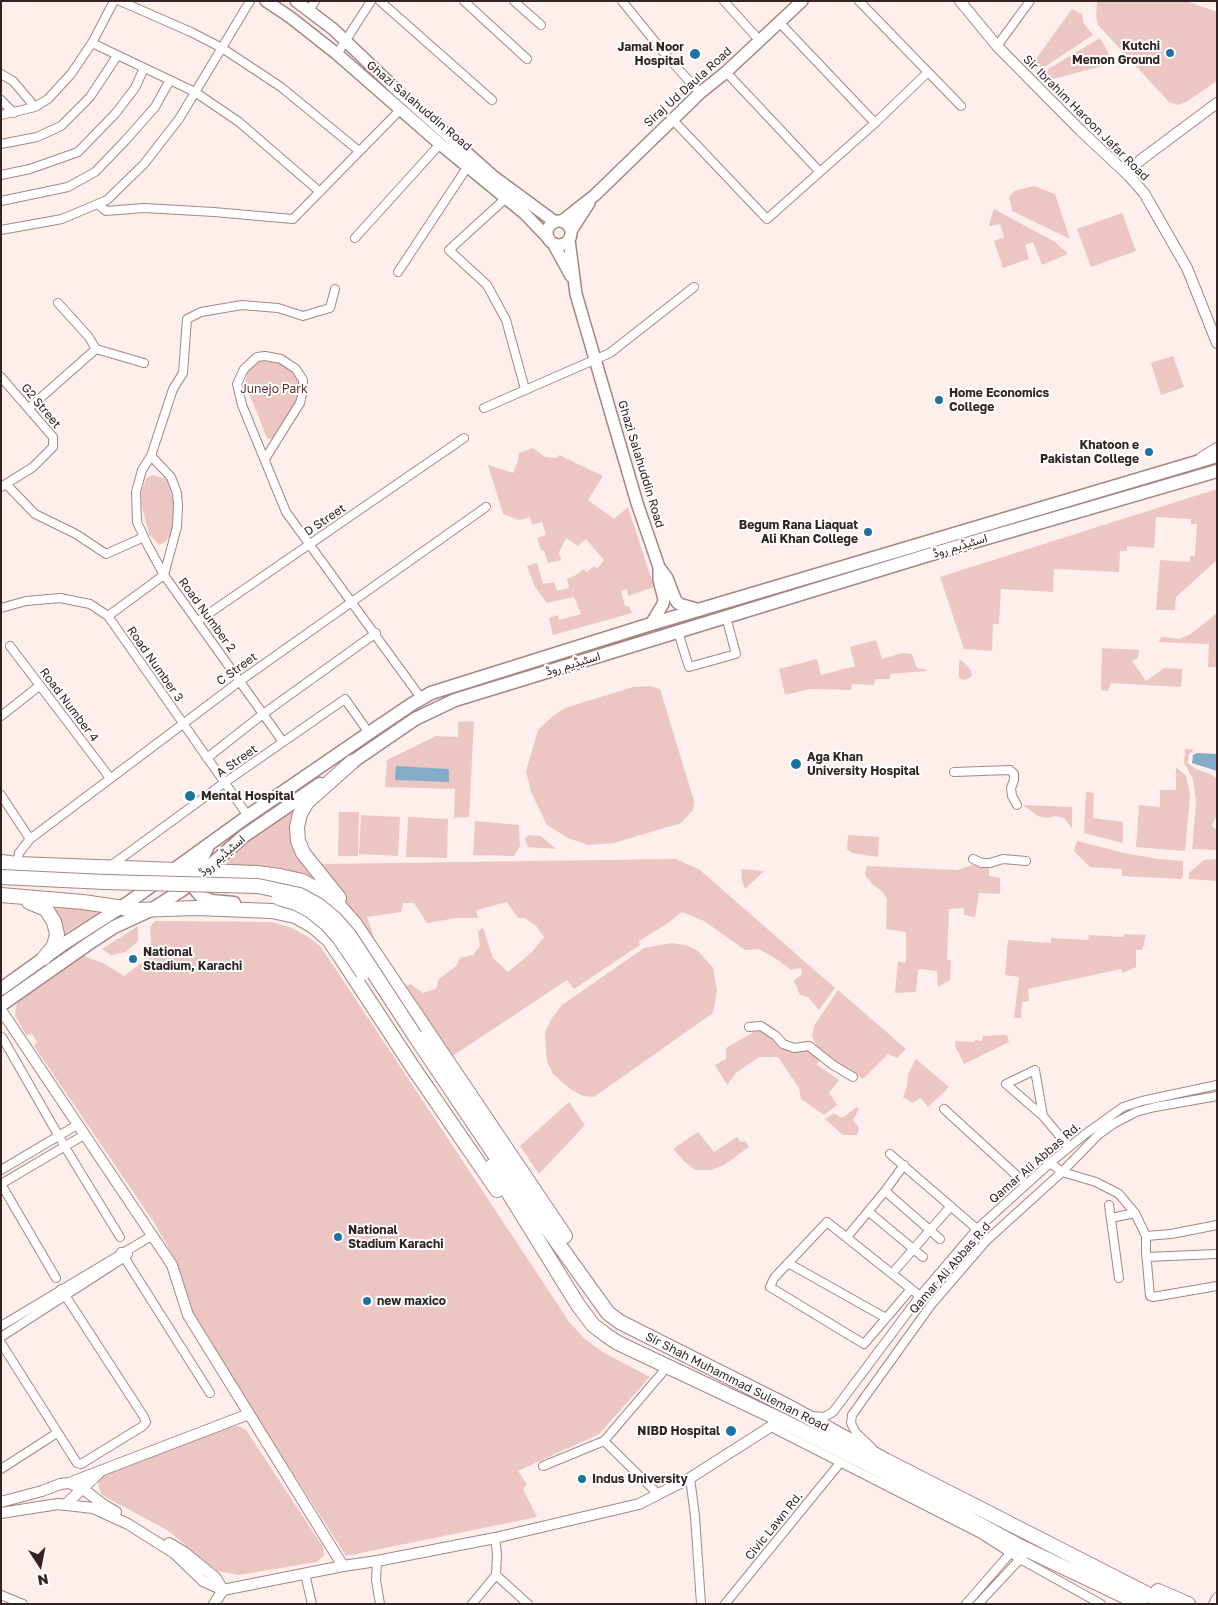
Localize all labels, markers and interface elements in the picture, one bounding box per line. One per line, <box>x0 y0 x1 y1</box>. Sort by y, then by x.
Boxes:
place label: Kutchi Memon Ground <box>1072 39 1160 67</box>
place label: Jamal Noor Hospital <box>618 40 684 68</box>
street label: Siraj Ud Daula Road <box>641 44 735 130</box>
marker: Jamal Noor Hospital <box>688 47 702 61</box>
marker: Kutchi Memon Ground <box>1164 47 1176 59</box>
street label: Sir Ibrahim Haroon Jafar Road <box>1020 52 1152 184</box>
street label: Ghazi Salahuddin Road <box>364 58 474 154</box>
street label: G2 Street <box>18 381 64 431</box>
park label: Junejo Park <box>240 382 308 396</box>
place label: Home Economics College <box>949 386 1049 414</box>
marker: Home Economics College <box>933 394 945 406</box>
street label: Ghazi Salahuddin Road <box>615 399 667 529</box>
place label: Khatoon e Pakistan College <box>1040 438 1139 466</box>
marker: Khatoon e Pakistan College <box>1143 446 1155 458</box>
street label: D Street <box>302 501 348 539</box>
place label: Begum Rana Liaquat Ali Khan College <box>739 518 858 546</box>
marker: Begum Rana Liaquat Ali Khan College <box>862 526 874 538</box>
street label: اسٹیڈیم روڈ <box>931 531 989 561</box>
street label: Road Number 2 <box>175 575 239 655</box>
street label: Road Number 3 <box>124 624 186 704</box>
street label: C Street <box>214 649 260 689</box>
street label: اسٹیڈیم روڈ <box>544 649 602 679</box>
street label: Road Number 4 <box>37 665 101 745</box>
street label: A Street <box>214 742 260 780</box>
place label: Aga Khan University Hospital <box>807 750 920 778</box>
marker: Aga Khan University Hospital <box>789 757 803 771</box>
marker: Mental Hospital <box>183 789 197 803</box>
place label: Mental Hospital <box>201 789 294 803</box>
street label: اسٹیڈیم روڈ <box>196 832 248 880</box>
place label: National Stadium, Karachi <box>143 945 242 973</box>
marker: National Stadium, Karachi <box>127 953 139 965</box>
street label: Qamar Ali Abbas Rd. <box>986 1119 1084 1207</box>
street label: Qamar Ali Abbas R.d <box>906 1219 994 1317</box>
place label: National Stadium Karachi <box>348 1223 443 1251</box>
marker: National Stadium Karachi <box>332 1231 344 1243</box>
place label: new maxico <box>377 1294 446 1308</box>
marker: new maxico <box>361 1295 373 1307</box>
street label: Sir Shah Muhammad Suleman Road <box>643 1329 831 1435</box>
place label: NIBD Hospital <box>637 1424 720 1438</box>
marker: NIBD Hospital <box>724 1424 738 1438</box>
place label: Indus University <box>592 1472 688 1486</box>
marker: Indus University <box>576 1473 588 1485</box>
street label: Civic Lawn Rd. <box>742 1489 806 1563</box>
north arrow <box>15 1540 65 1590</box>
text: N <box>36 1571 50 1590</box>

